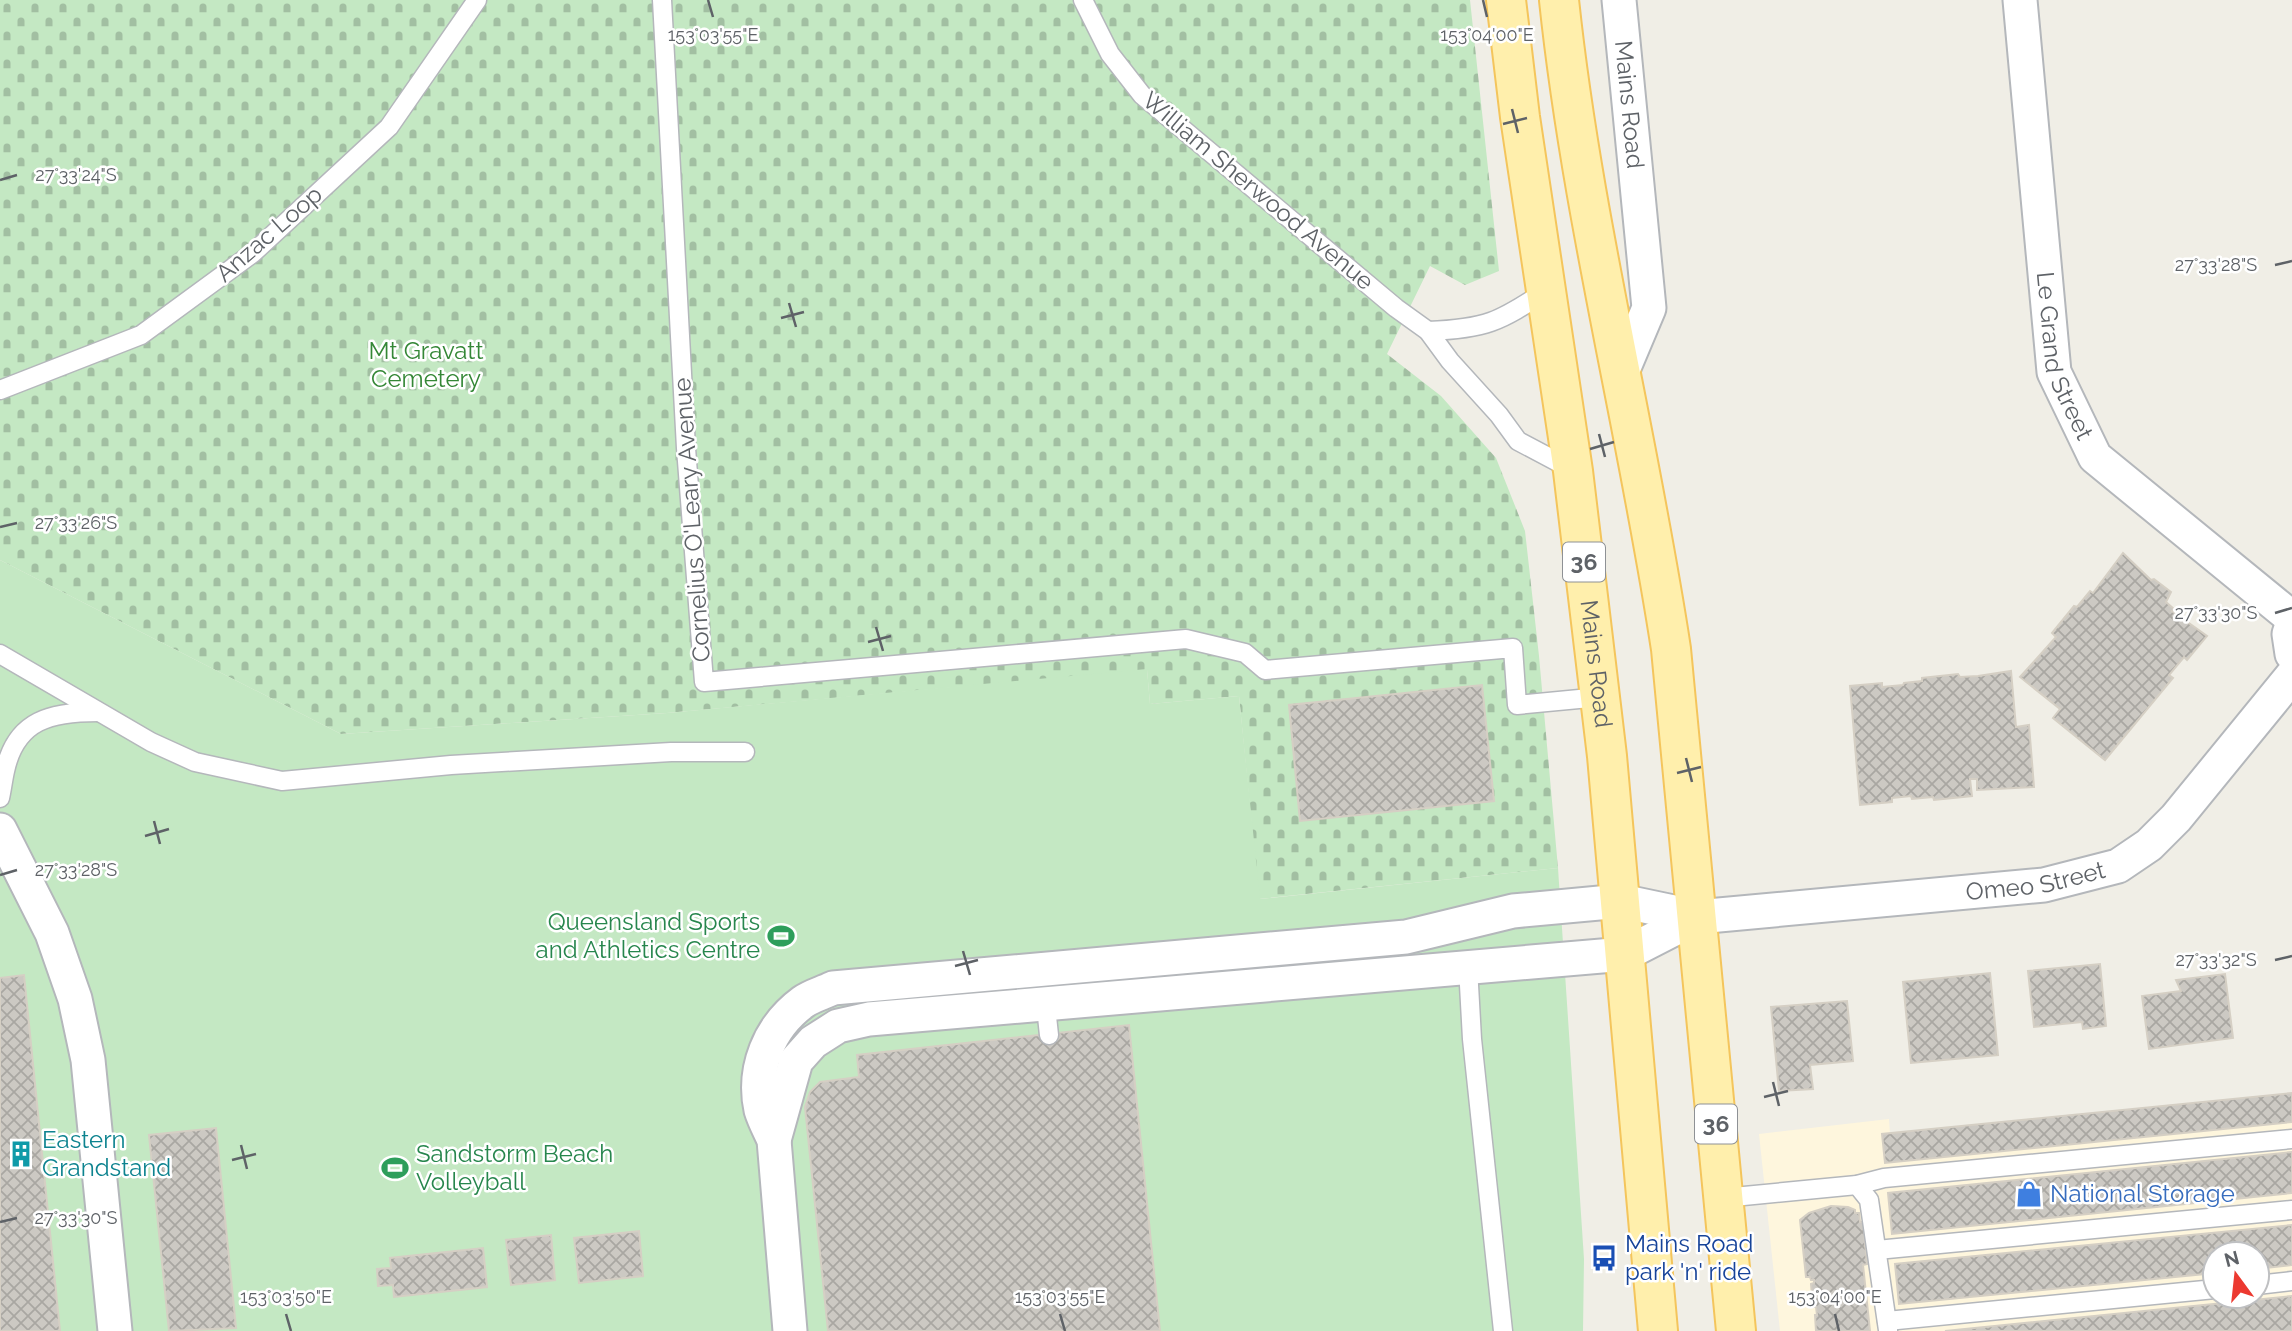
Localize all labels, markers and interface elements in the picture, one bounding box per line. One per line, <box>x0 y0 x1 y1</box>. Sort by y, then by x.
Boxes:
text: 153°03'55"E <box>668 24 758 45</box>
text: 153°04'00"E <box>1440 24 1534 45</box>
street label: Mains Road <box>1609 39 1650 170</box>
street label: William Sherwood Avenue <box>1137 85 1380 296</box>
text: 27°33'24"S <box>35 164 117 185</box>
street label: Anzac Loop <box>210 180 328 288</box>
text: 27°33'28"S <box>2175 254 2257 275</box>
street label: Le Grand Street <box>2031 270 2099 444</box>
park label: Mt Gravatt Cemetery <box>369 336 483 393</box>
street label: Cornelius O'Leary Avenue <box>667 377 716 663</box>
text: 27°33'26"S <box>35 512 117 533</box>
road number: 36 <box>1563 542 1605 582</box>
street label: Mains Road <box>1574 598 1619 729</box>
text: 27°33'30"S <box>2175 602 2257 623</box>
street label: Omeo Street <box>1964 855 2108 906</box>
text: 27°33'28"S <box>35 859 117 880</box>
place label: Queensland Sports and Athletics Centre <box>536 907 760 964</box>
sports icon: Queensland Sports and Athletics Centre <box>766 921 796 951</box>
text: 27°33'32"S <box>2175 949 2257 970</box>
road number: 36 <box>1695 1105 1737 1144</box>
place label: Eastern Grandstand <box>42 1125 171 1182</box>
building icon: Eastern Grandstand <box>6 1139 36 1169</box>
place label: Sandstorm Beach Volleyball <box>416 1139 613 1196</box>
sports icon: Sandstorm Beach Volleyball <box>380 1153 410 1183</box>
shop icon: National Storage <box>2014 1179 2044 1209</box>
place label: National Storage <box>2050 1179 2235 1208</box>
text: 27°33'30"S <box>35 1207 117 1228</box>
place label: Mains Road park 'n' ride <box>1625 1229 1754 1286</box>
north arrow <box>2201 1240 2271 1310</box>
bus stop icon: Mains Road park 'n' ride <box>1589 1243 1619 1273</box>
text: N <box>2222 1246 2241 1271</box>
text: 153°03'50"E <box>240 1286 332 1307</box>
text: 153°03'55"E <box>1015 1286 1105 1307</box>
text: 153°04'00"E <box>1788 1286 1882 1307</box>

